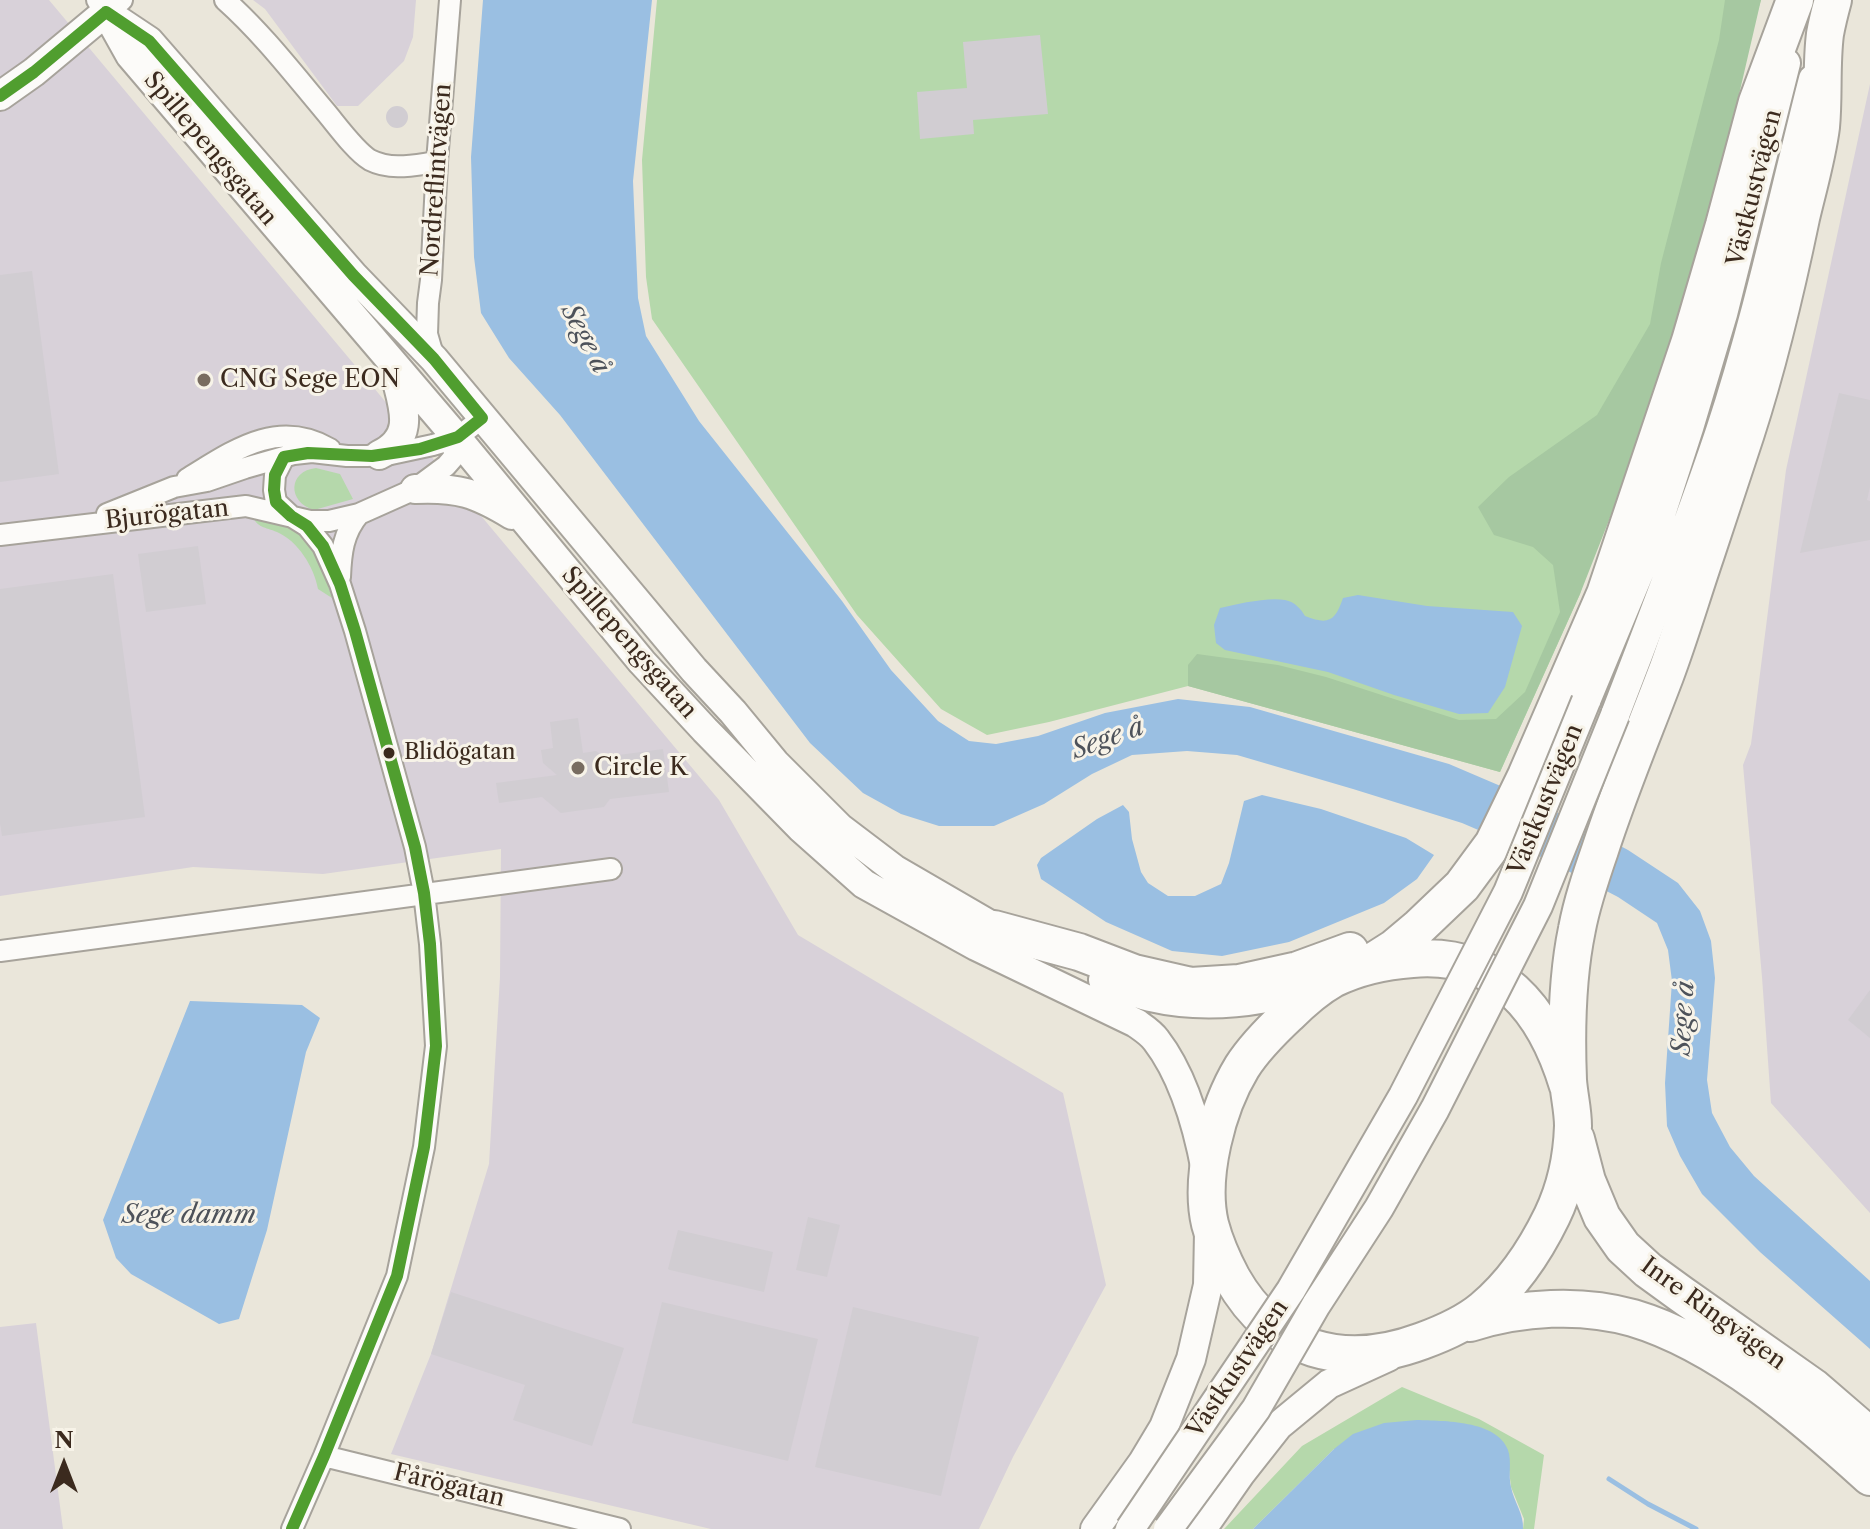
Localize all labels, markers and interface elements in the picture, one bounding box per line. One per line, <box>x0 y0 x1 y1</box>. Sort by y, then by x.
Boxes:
street label: Spillepengsgatan <box>137 66 283 232</box>
street label: Nordreflintvägen <box>416 82 458 278</box>
street label: Västkustvägen <box>1722 107 1788 269</box>
water label: Sege å <box>554 299 616 379</box>
place label: CNG Sege EON <box>220 366 400 394</box>
marker: CNG Sege EON <box>195 371 213 389</box>
street label: Bjurögatan <box>104 494 230 536</box>
street label: Spillepengsgatan <box>555 561 703 725</box>
water label: Sege å <box>1068 712 1148 766</box>
street label: Västkustvägen <box>1503 720 1589 880</box>
place label: Blidögatan <box>404 740 516 766</box>
marker: Blidögatan <box>381 745 397 761</box>
place label: Circle K <box>594 754 688 782</box>
marker: Circle K <box>569 759 587 777</box>
water label: Sege å <box>1666 980 1702 1056</box>
water label: Sege damm <box>122 1199 256 1231</box>
street label: Inre Ringvägen <box>1635 1252 1791 1376</box>
street label: Västkustvägen <box>1181 1294 1295 1444</box>
north arrow <box>24 1425 104 1505</box>
text: N <box>54 1427 74 1454</box>
street label: Fårögatan <box>391 1458 507 1514</box>

